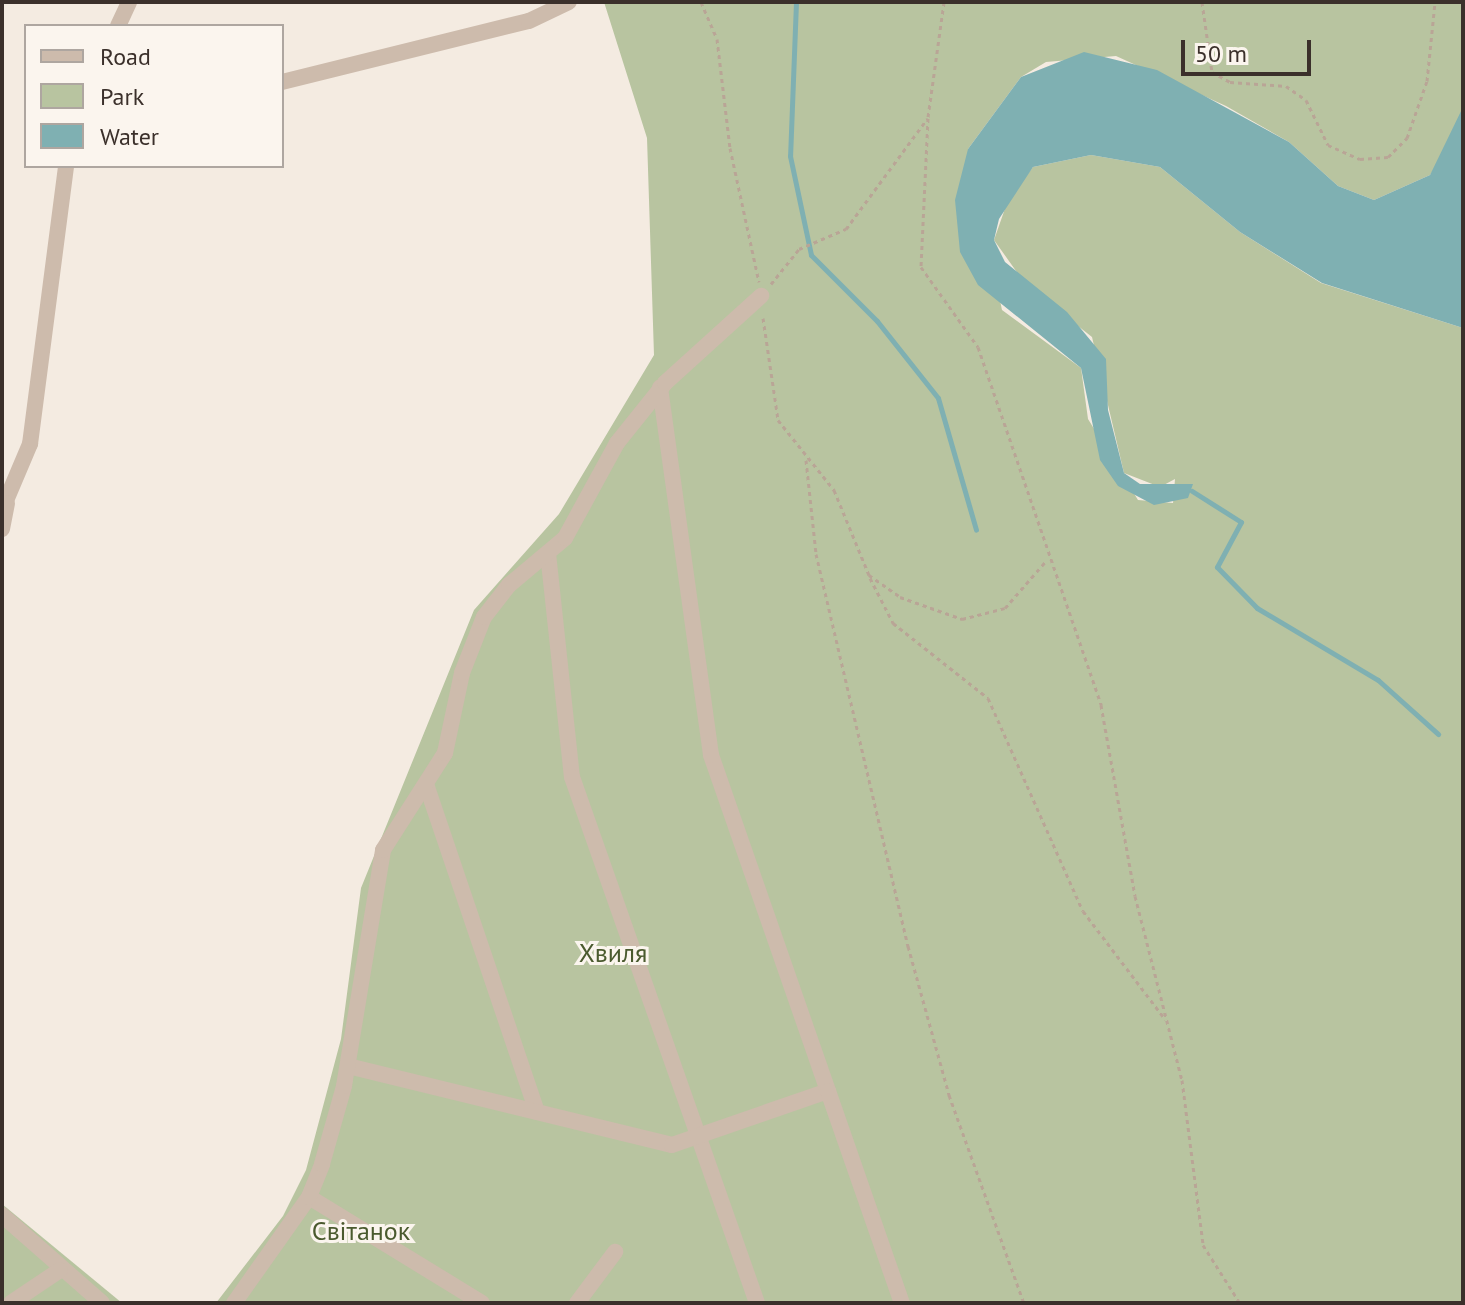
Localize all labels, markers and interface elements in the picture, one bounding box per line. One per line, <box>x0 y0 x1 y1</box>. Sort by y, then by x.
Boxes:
legend <box>24 24 284 168</box>
scale bar <box>1185 24 1315 74</box>
text: 50 m <box>1195 38 1247 69</box>
text: Road <box>100 41 151 72</box>
text: Park <box>100 81 144 112</box>
text: Water <box>100 121 159 152</box>
park label: Хвиля <box>579 937 647 969</box>
park label: Світанок <box>312 1215 410 1247</box>

